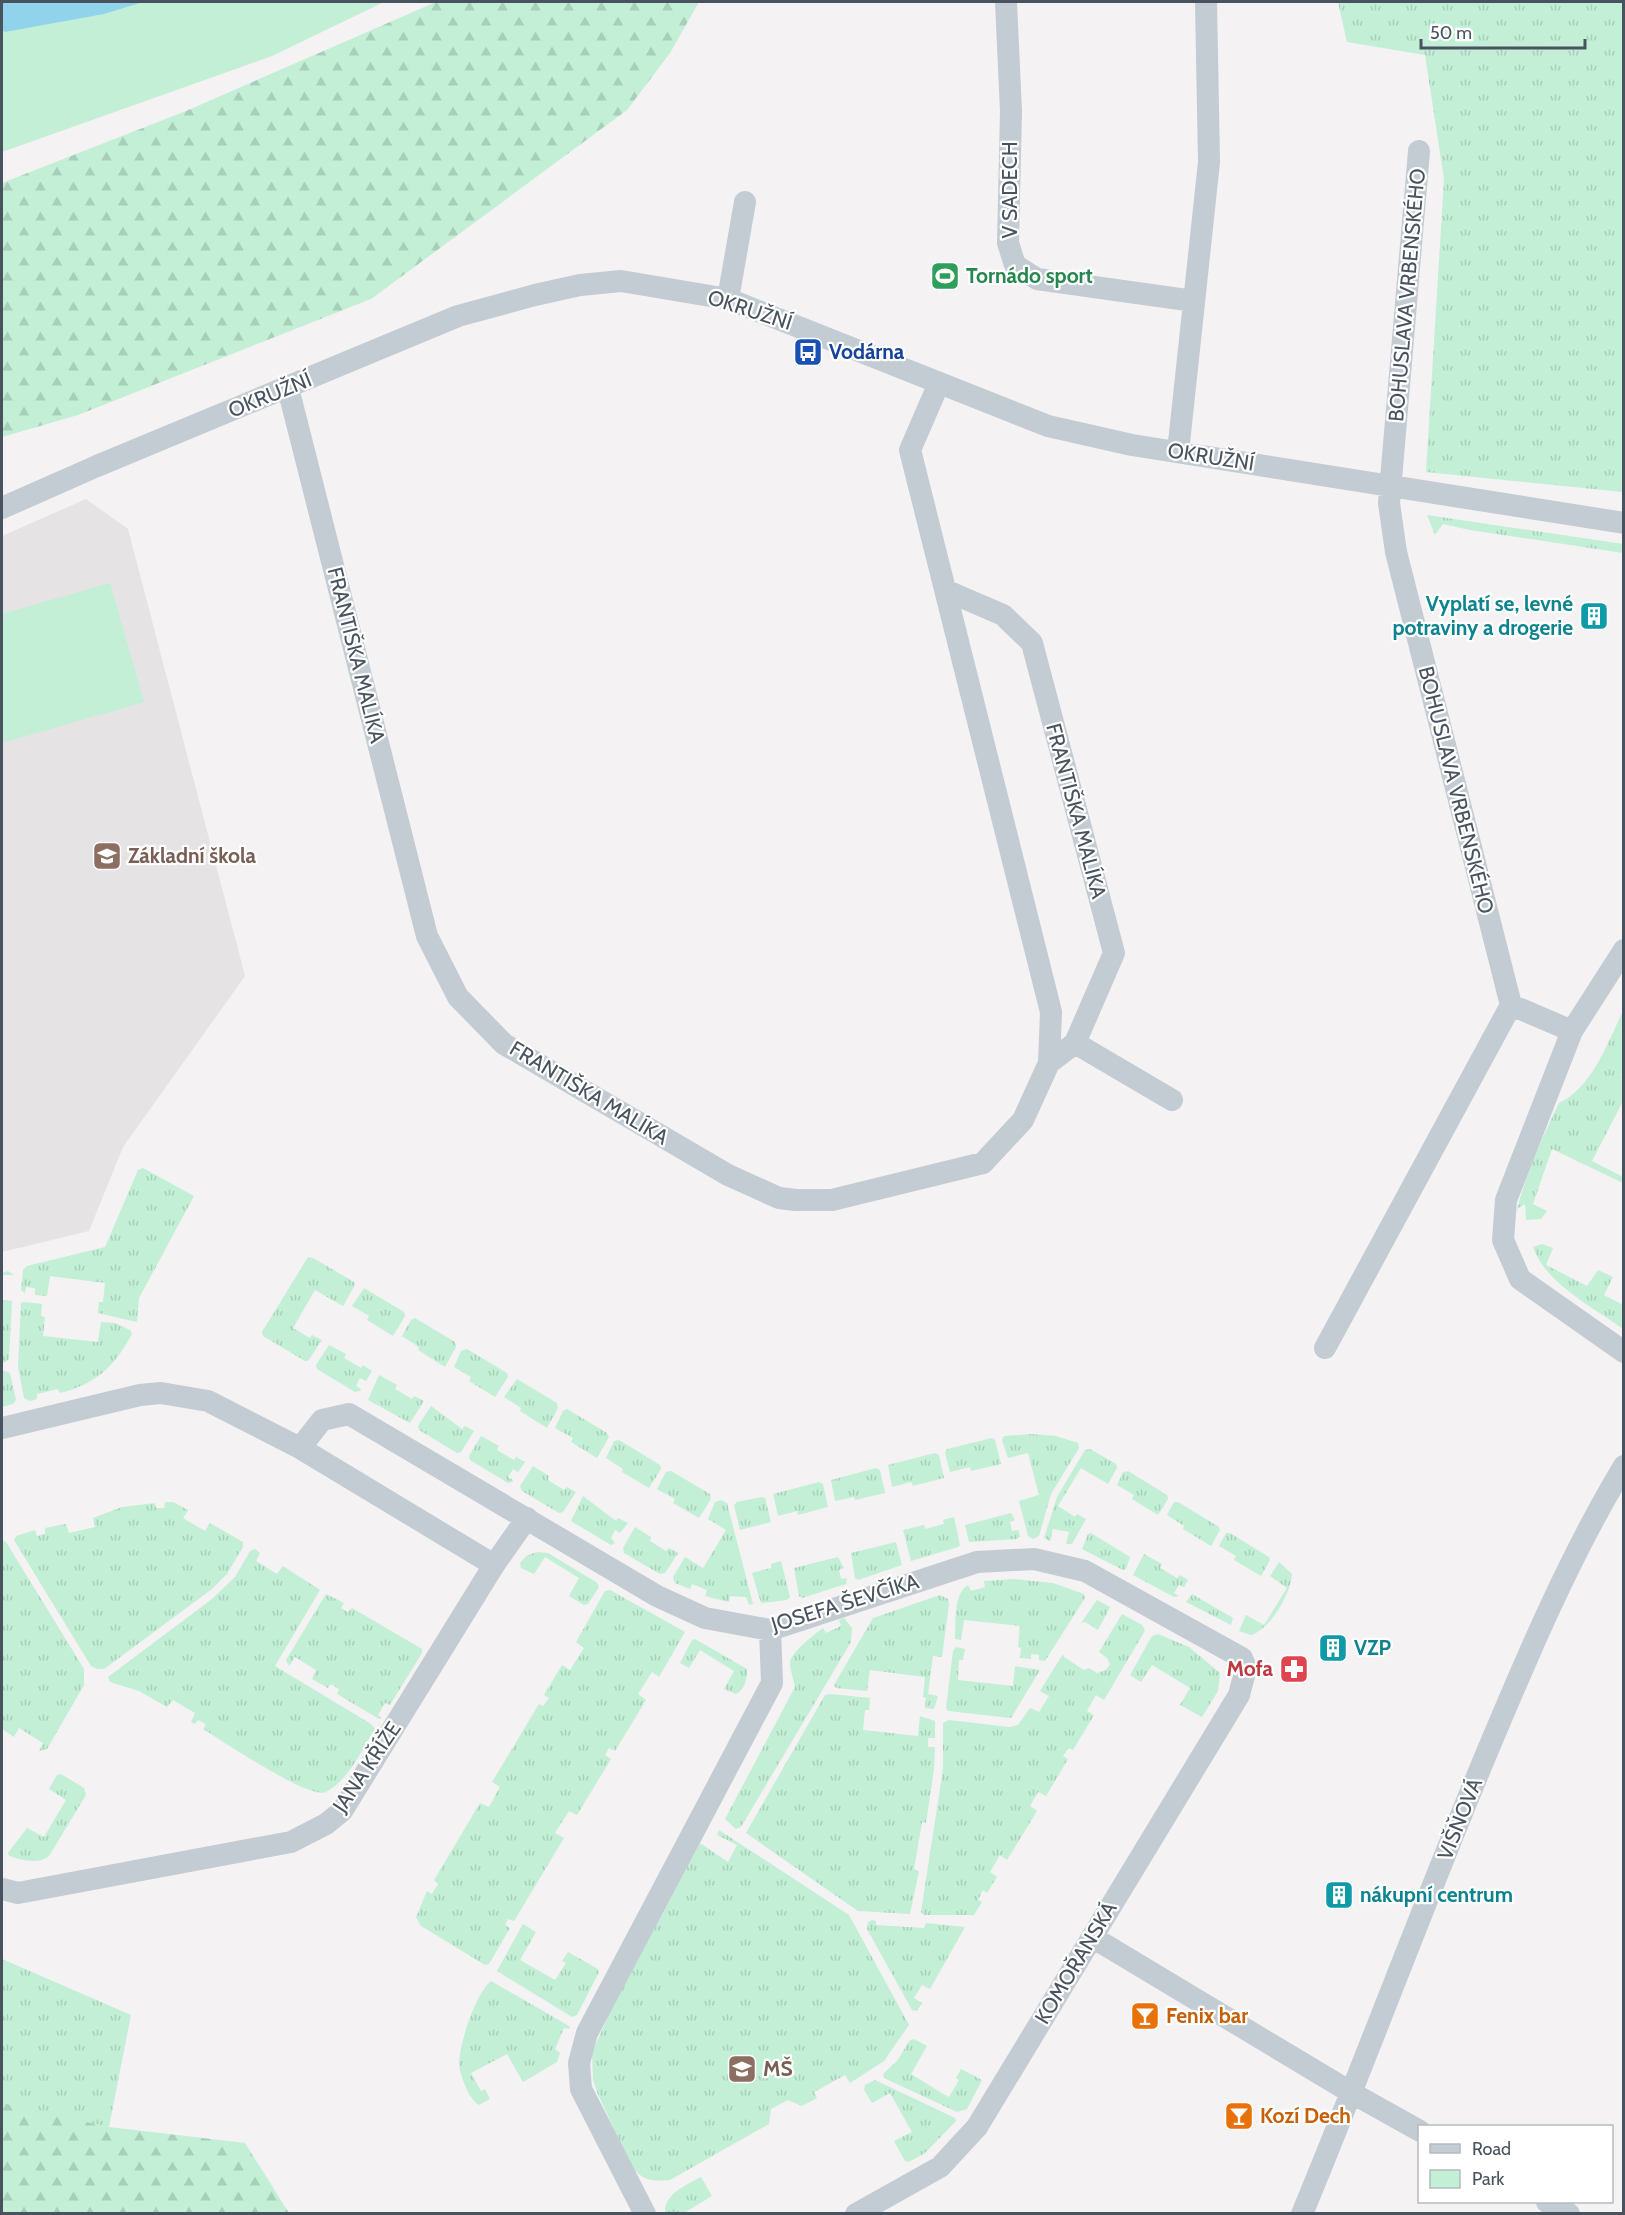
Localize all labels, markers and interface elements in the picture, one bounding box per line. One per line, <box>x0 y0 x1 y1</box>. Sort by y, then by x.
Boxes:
scale bar <box>1421 12 1584 50</box>
text: 50 m <box>1430 22 1472 44</box>
street label: V SADECH <box>997 141 1022 239</box>
street label: BOHUSLAVA VRBENSKÉHO <box>1383 167 1430 423</box>
sports icon: Tornádo sport <box>929 260 961 292</box>
place label: Tornádo sport <box>966 263 1093 288</box>
street label: OKRUŽNÍ <box>705 283 796 335</box>
bus stop icon: Vodárna <box>792 336 824 368</box>
place label: Vodárna <box>829 339 905 364</box>
street label: OKRUŽNÍ <box>224 366 315 423</box>
street label: OKRUŽNÍ <box>1166 436 1256 476</box>
street label: FRANTIŠKA MALÍKA <box>323 564 390 745</box>
place label: Vyplatí se, levné potraviny a drogerie <box>1392 591 1573 640</box>
building icon: Vyplatí se, levné potraviny a drogerie <box>1578 600 1610 632</box>
street label: BOHUSLAVA VRBENSKÉHO <box>1414 664 1499 916</box>
street label: FRANTIŠKA MALÍKA <box>1041 720 1112 901</box>
school or university icon: Základní škola <box>91 840 123 872</box>
place label: Základní škola <box>128 843 256 868</box>
street label: FRANTIŠKA MALÍKA <box>505 1035 673 1150</box>
street label: JOSEFA ŠEVČÍKA <box>767 1568 922 1637</box>
building icon: VZP <box>1317 1632 1349 1664</box>
place label: VZP <box>1354 1635 1392 1660</box>
pharmacy icon: Mofa <box>1278 1653 1310 1685</box>
place label: Mofa <box>1226 1656 1274 1681</box>
street label: JANA KŘÍŽE <box>326 1716 406 1818</box>
street label: VIŠŇOVÁ <box>1431 1774 1487 1863</box>
building icon: nákupní centrum <box>1323 1879 1355 1911</box>
place label: nákupní centrum <box>1360 1882 1513 1907</box>
street label: KOMOŘANSKÁ <box>1028 1897 1122 2028</box>
bar icon: Fenix bar <box>1129 2000 1161 2032</box>
place label: Fenix bar <box>1166 2003 1248 2028</box>
school or university icon: MŠ <box>726 2053 758 2085</box>
place label: MŠ <box>763 2056 793 2081</box>
bar icon: Kozí Dech <box>1223 2100 1255 2132</box>
place label: Kozí Dech <box>1260 2103 1351 2128</box>
legend <box>1418 2125 1613 2203</box>
text: Road <box>1472 2138 1511 2160</box>
text: Park <box>1472 2168 1505 2190</box>

